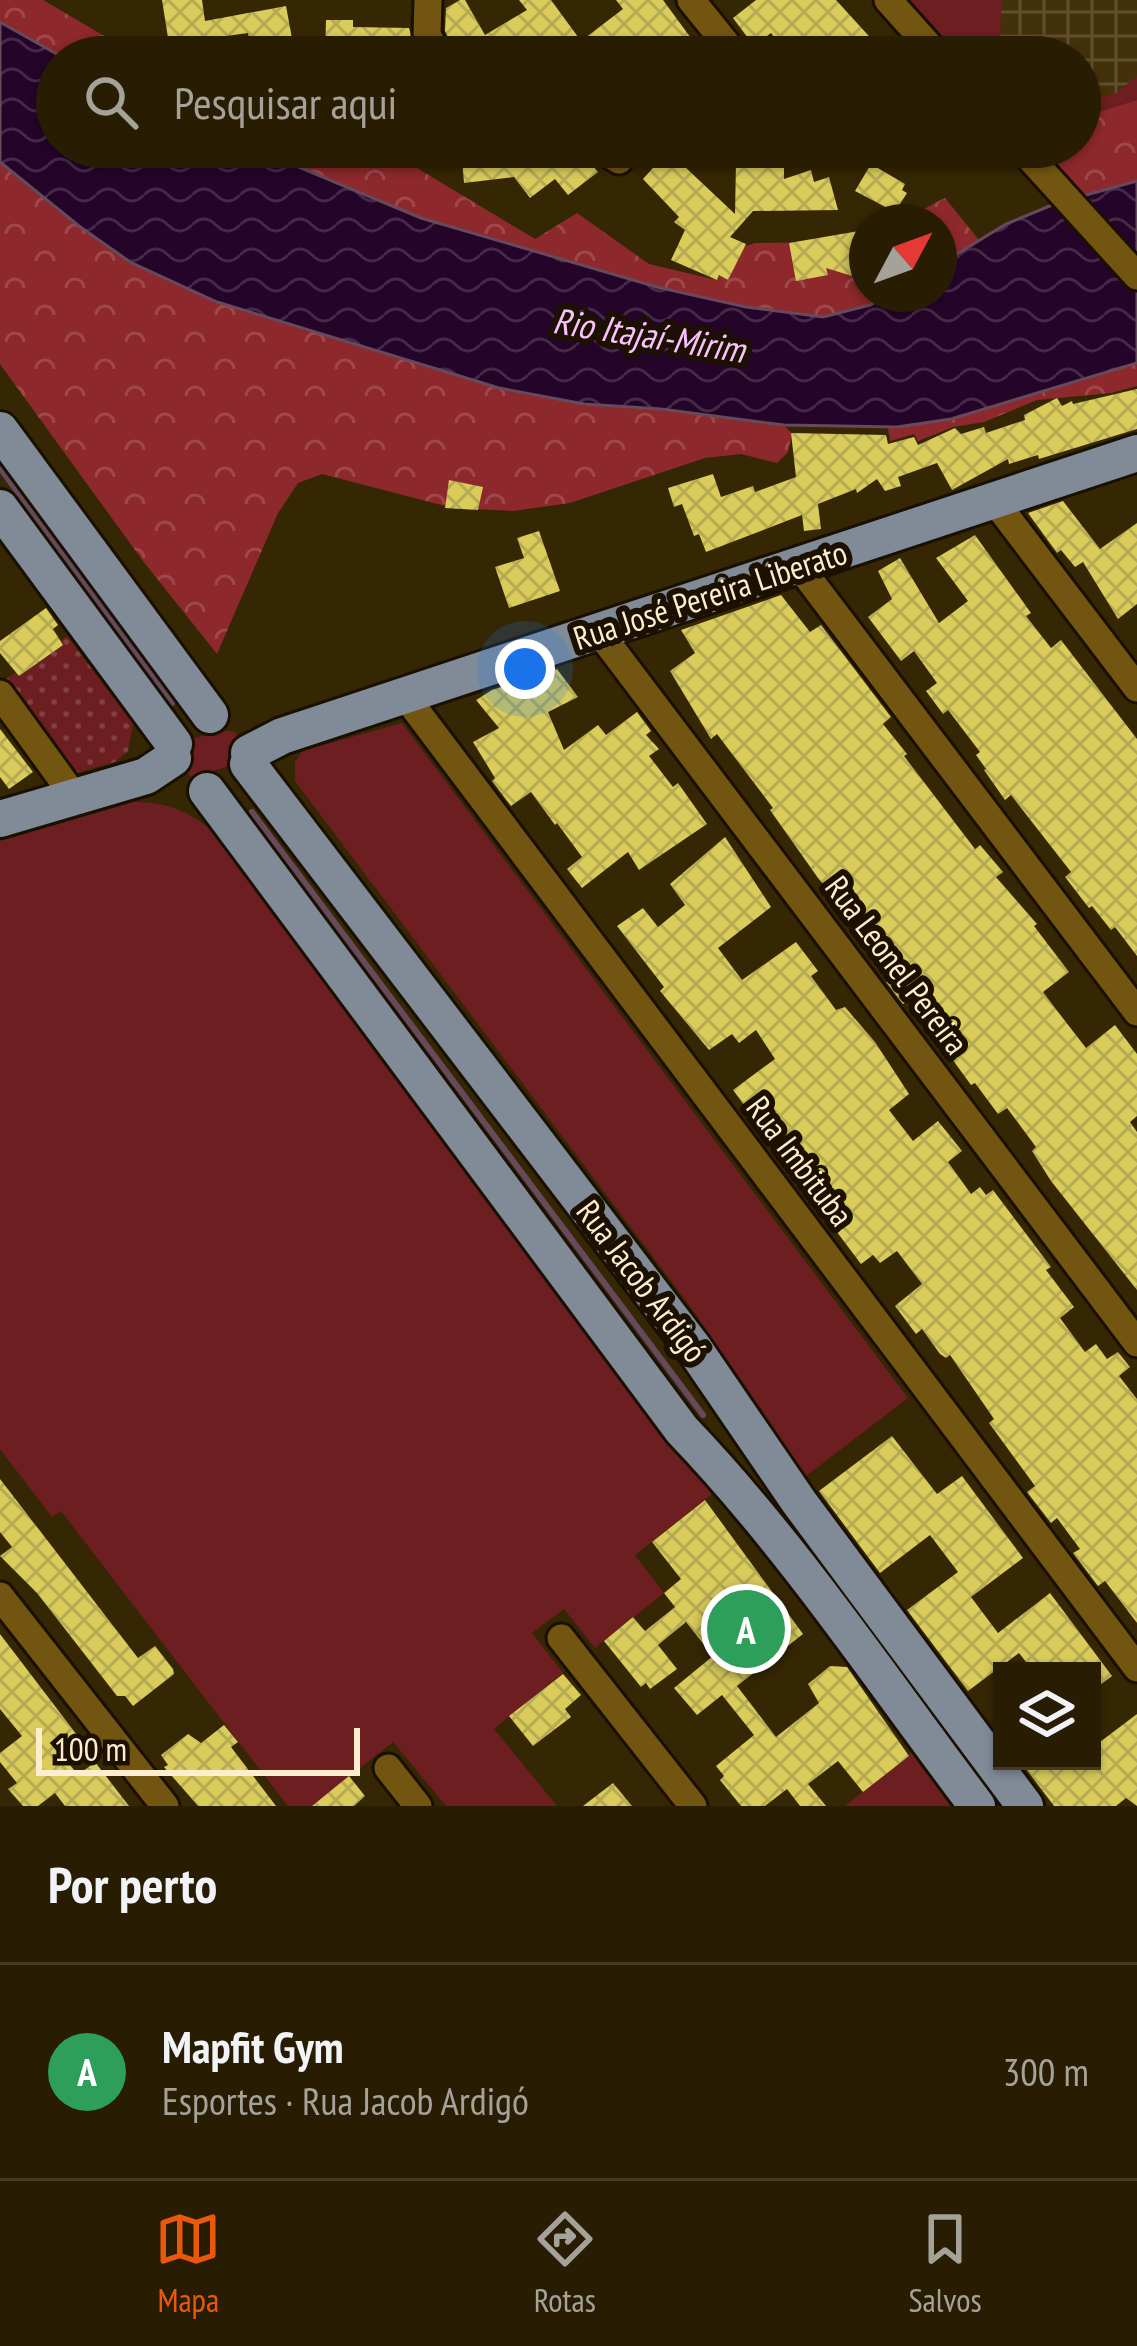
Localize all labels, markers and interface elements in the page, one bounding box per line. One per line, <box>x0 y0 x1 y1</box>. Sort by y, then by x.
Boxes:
search box <box>36 36 1101 168</box>
icon: search <box>78 69 144 135</box>
text: Pesquisar aqui <box>174 73 397 131</box>
north arrow <box>849 204 957 312</box>
water label: Rio Itajaí-Mirim <box>550 296 751 373</box>
street label: Rua José Pereira Liberato <box>568 530 852 659</box>
your location <box>495 639 555 699</box>
street label: Rua Leonel Pereira <box>816 867 979 1063</box>
street label: Rua Imbituba <box>738 1087 863 1234</box>
street label: Rua Jacob Ardigó <box>567 1191 717 1370</box>
pin: A <box>707 1584 785 1674</box>
map controls <box>993 1662 1101 1770</box>
button: layers <box>993 1662 1101 1770</box>
scale bar <box>36 1722 360 1775</box>
text: 100 m <box>54 1727 127 1770</box>
text: Por perto <box>48 1851 217 1917</box>
text: Mapfit Gym <box>162 2017 344 2075</box>
text: A <box>77 2046 97 2097</box>
text: 300 m <box>1003 2046 1089 2097</box>
text: Esportes · Rua Jacob Ardigó <box>162 2075 529 2126</box>
tab: Mapa <box>155 2206 221 2321</box>
tab: Rotas <box>532 2206 598 2321</box>
tab: Salvos <box>908 2206 982 2321</box>

